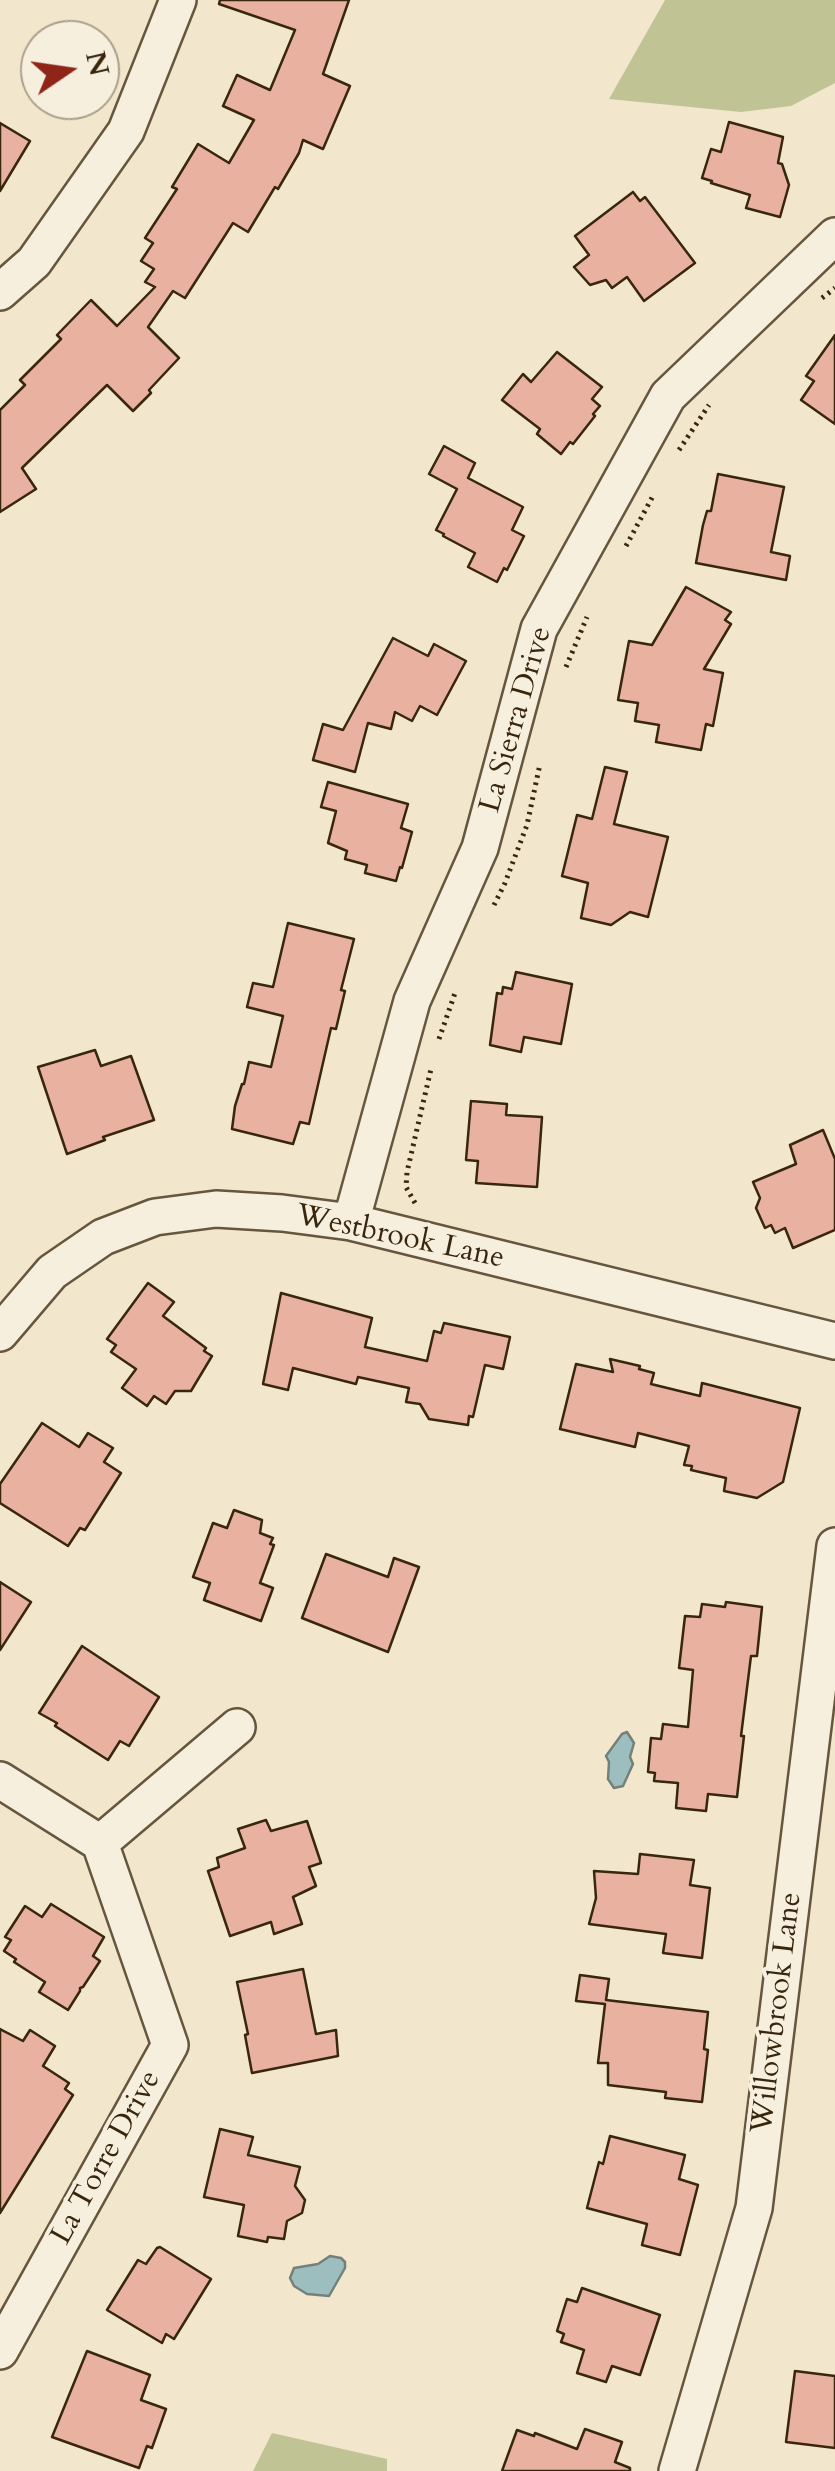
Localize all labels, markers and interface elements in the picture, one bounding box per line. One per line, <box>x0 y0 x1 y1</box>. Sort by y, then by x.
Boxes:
north arrow <box>20 20 120 120</box>
text: N <box>76 48 119 80</box>
street label: La Sierra Drive <box>473 623 561 817</box>
street label: Westbrook Lane <box>293 1198 507 1278</box>
street label: Willowbrook Lane <box>745 1890 811 2136</box>
street label: La Torre Drive <box>44 2065 170 2251</box>

